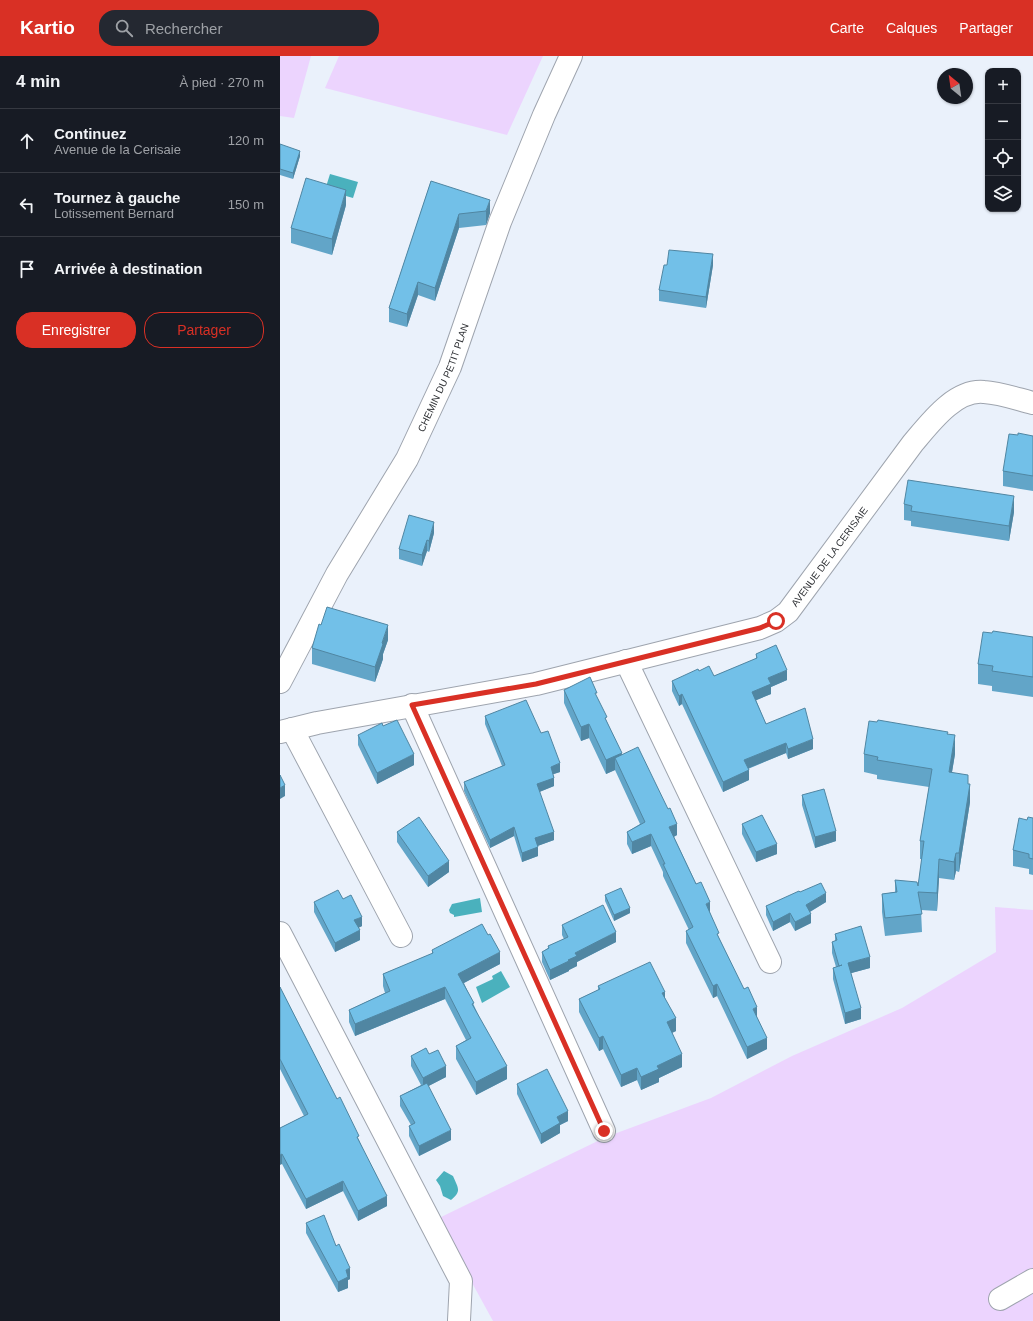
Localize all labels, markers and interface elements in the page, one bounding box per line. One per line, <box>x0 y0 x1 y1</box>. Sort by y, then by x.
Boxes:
search box <box>99 10 379 46</box>
text: Kartio <box>20 17 75 38</box>
icon: search <box>113 17 135 39</box>
text: Rechercher <box>145 20 222 37</box>
text: Carte <box>830 20 864 36</box>
text: Calques <box>886 20 937 36</box>
text: Partager <box>959 20 1013 36</box>
north arrow <box>937 68 973 104</box>
map controls <box>985 68 1021 212</box>
button: + <box>985 68 1021 104</box>
text: 4 min <box>16 72 60 91</box>
text: À pied · 270 m <box>179 75 264 90</box>
button: − <box>985 104 1021 140</box>
text: Continuez <box>54 125 127 142</box>
icon: ahead <box>16 130 38 152</box>
text: 120 m <box>228 133 264 148</box>
button: locate <box>985 140 1021 176</box>
text: Avenue de la Cerisaie <box>54 142 181 157</box>
button: layers <box>985 176 1021 212</box>
text: Tournez à gauche <box>54 189 180 206</box>
icon: left <box>16 194 38 216</box>
text: 150 m <box>228 197 264 212</box>
text: Lotissement Bernard <box>54 206 174 221</box>
icon: arrive <box>16 258 38 280</box>
text: Arrivée à destination <box>54 260 202 277</box>
button: Enregistrer <box>16 312 136 348</box>
button: Partager <box>144 312 264 348</box>
street label: CHEMIN DU PETIT PLAN <box>416 322 471 434</box>
street label: AVENUE DE LA CERISAIE <box>789 505 870 609</box>
route start <box>767 612 785 630</box>
route end <box>595 1122 613 1140</box>

